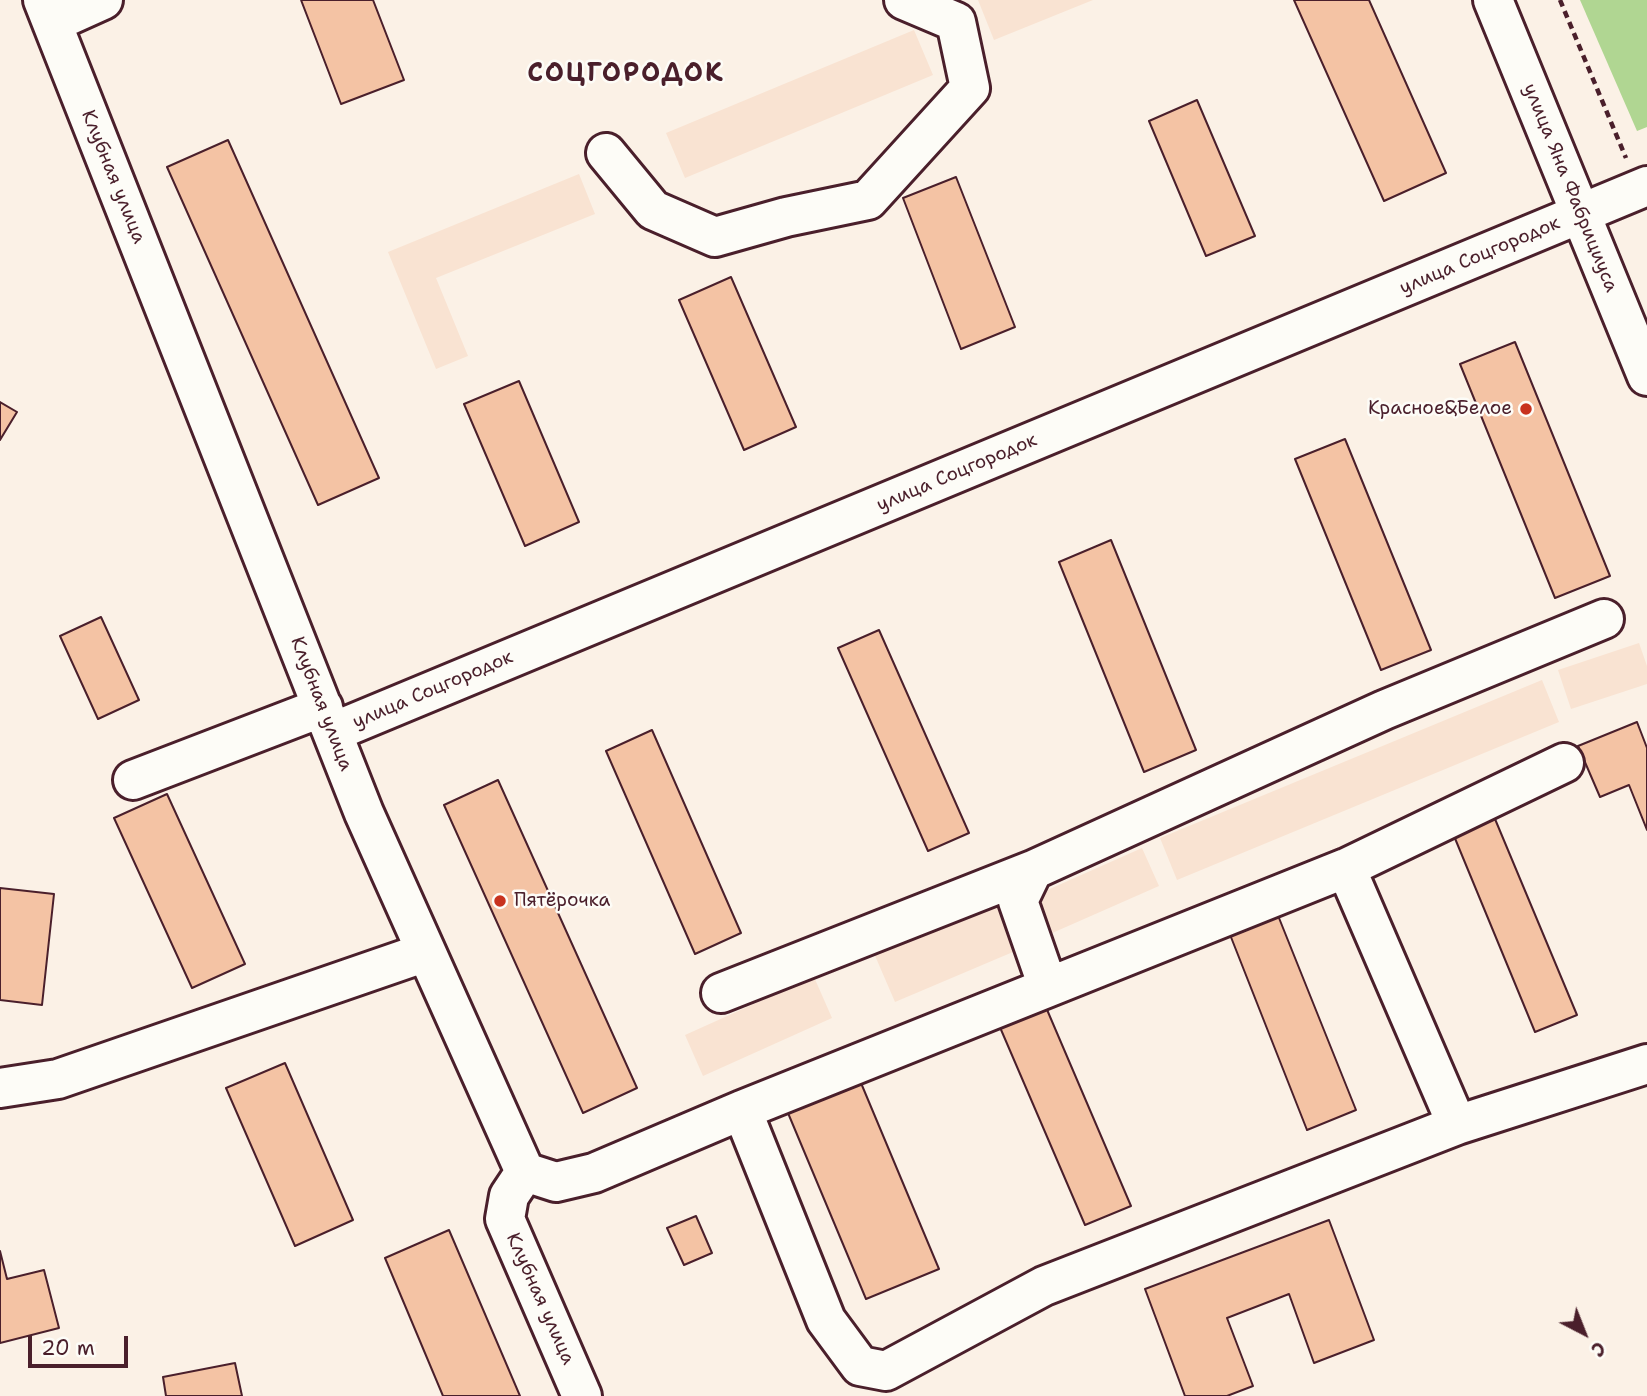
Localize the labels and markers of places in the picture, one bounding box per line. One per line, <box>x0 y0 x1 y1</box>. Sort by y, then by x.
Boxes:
place label: Красное&Белое <box>1368 398 1512 420</box>
marker: Красное&Белое <box>1518 401 1534 417</box>
place label: Пятёрочка <box>514 890 610 912</box>
marker: Пятёрочка <box>492 893 508 909</box>

